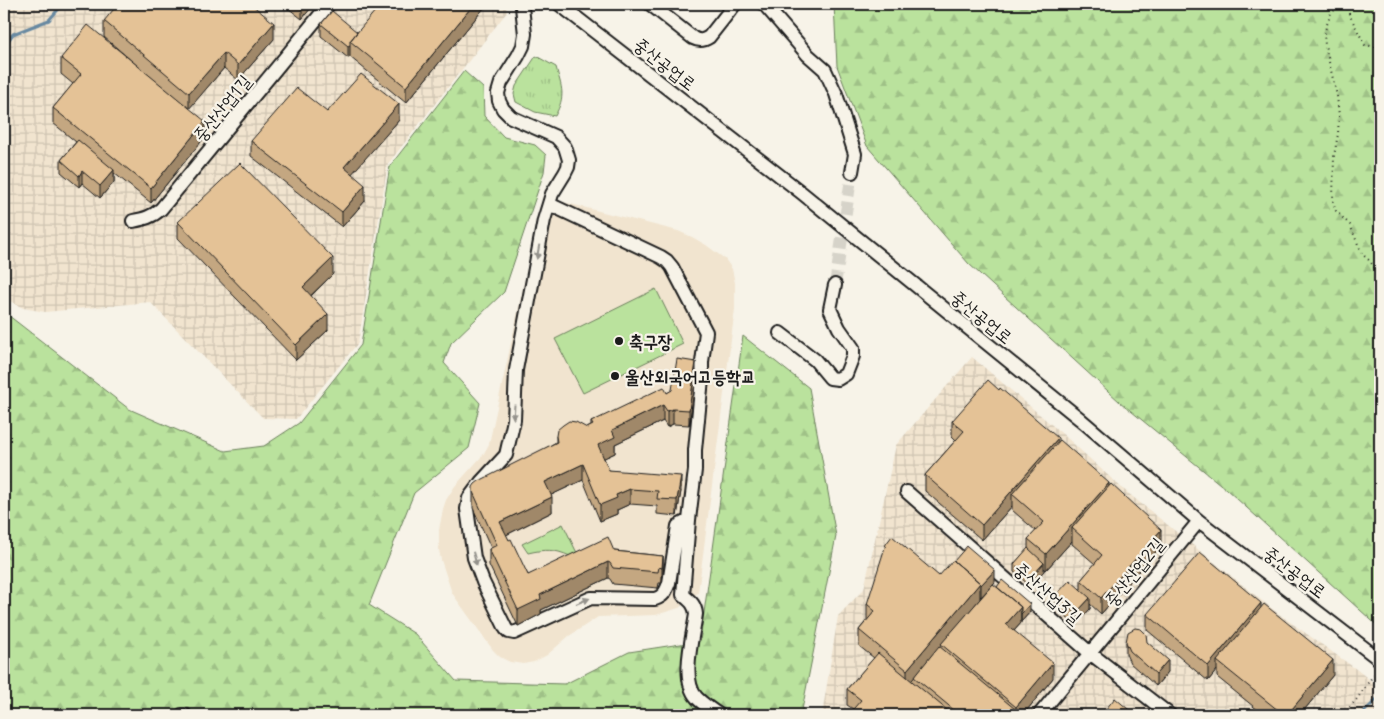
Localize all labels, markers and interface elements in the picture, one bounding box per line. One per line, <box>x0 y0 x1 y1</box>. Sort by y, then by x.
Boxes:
street label: 중산공업로 <box>629 33 701 95</box>
street label: 중산산업1길 <box>188 69 256 146</box>
one-way arrow <box>533 244 541 260</box>
street label: 중산공업로 <box>947 285 1017 349</box>
place label: 축구장 <box>629 330 673 353</box>
marker: 축구장 <box>613 335 625 347</box>
place label: 울산외국어고등학교 <box>625 365 755 388</box>
marker: 울산외국어고등학교 <box>609 370 621 382</box>
one-way arrow <box>509 404 517 420</box>
street label: 중산산업2길 <box>1099 532 1169 611</box>
street label: 중산공업로 <box>1259 541 1331 603</box>
one-way arrow <box>472 552 480 567</box>
street label: 중산산업3길 <box>1009 557 1087 629</box>
one-way arrow <box>576 597 591 604</box>

